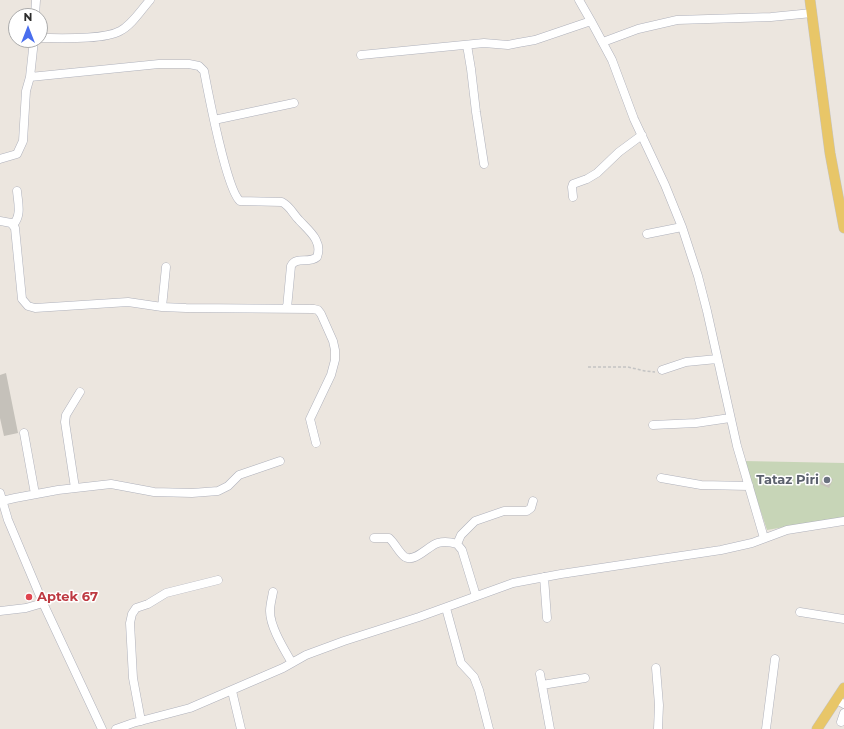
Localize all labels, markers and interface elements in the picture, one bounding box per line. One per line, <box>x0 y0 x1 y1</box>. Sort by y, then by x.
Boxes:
north arrow <box>8 8 48 48</box>
text: N <box>24 10 32 24</box>
place label: Tataz Piri <box>756 472 819 488</box>
marker: Tataz Piri <box>822 475 832 485</box>
place label: Aptek 67 <box>37 589 98 605</box>
marker: Aptek 67 <box>24 592 34 602</box>

